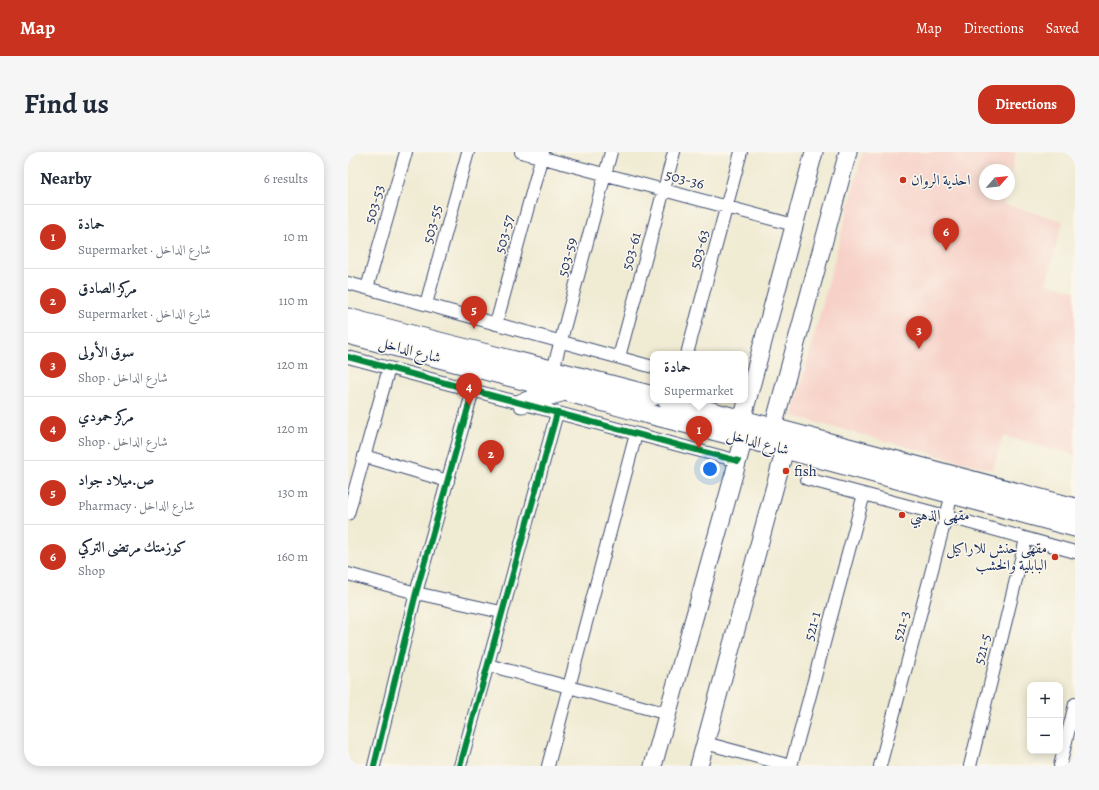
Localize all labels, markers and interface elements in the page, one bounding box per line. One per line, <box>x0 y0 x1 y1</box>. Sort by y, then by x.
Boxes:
text: Map <box>20 15 55 41</box>
text: Map <box>916 19 942 38</box>
text: Directions <box>964 19 1024 38</box>
text: Saved <box>1046 19 1079 38</box>
text: Find us <box>24 85 109 123</box>
button: Directions <box>978 85 1075 124</box>
street label: 503-36 <box>663 164 707 194</box>
north arrow <box>979 164 1015 200</box>
text: Nearby <box>40 167 91 190</box>
text: 6 results <box>264 170 308 187</box>
place label: احذية الروان <box>911 170 971 190</box>
marker: احذية الروان <box>898 175 908 185</box>
street label: 503-53 <box>359 182 389 226</box>
street label: 503-55 <box>417 202 447 246</box>
street label: 503-57 <box>489 212 519 255</box>
text: حمادة <box>78 214 105 234</box>
pin: 6 <box>933 218 959 251</box>
street label: 503-63 <box>684 227 714 271</box>
text: 1 <box>51 228 55 245</box>
text: 10 m <box>283 228 308 245</box>
street label: 503-61 <box>616 230 646 272</box>
street label: 503-59 <box>552 235 582 279</box>
text: Supermarket · شارع الداخل <box>78 241 211 258</box>
text: مركز الصادق <box>78 278 137 298</box>
text: 2 <box>50 292 56 309</box>
text: 110 m <box>279 292 308 309</box>
pin: 5 <box>461 296 487 329</box>
text: Supermarket · شارع الداخل <box>78 305 211 322</box>
pin: 3 <box>906 316 932 349</box>
street label: شارع الداخل <box>376 332 443 371</box>
text: سوق الأولى <box>78 342 134 362</box>
popup <box>650 351 748 403</box>
text: 3 <box>50 356 56 373</box>
text: 120 m <box>277 356 308 373</box>
text: حمادة <box>664 357 691 377</box>
text: Shop · شارع الداخل <box>78 369 168 386</box>
pin: 4 <box>456 373 482 406</box>
text: Supermarket <box>664 382 734 399</box>
text: مركز حمودي <box>78 406 134 426</box>
pin: 1 <box>686 416 712 449</box>
text: 4 <box>50 420 56 437</box>
text: 120 m <box>277 420 308 437</box>
street label: شارع الداخل <box>724 424 791 463</box>
text: Shop · شارع الداخل <box>78 433 168 450</box>
pin: 2 <box>478 440 504 473</box>
your location <box>700 459 720 479</box>
place label: fish <box>794 461 817 481</box>
marker: fish <box>781 466 791 476</box>
text: ص.ميلاد جواد <box>78 470 155 490</box>
text: 5 <box>50 484 56 501</box>
text: 130 m <box>278 484 308 501</box>
text: Pharmacy · شارع الداخل <box>78 497 194 514</box>
place label: مقهى الذهبي <box>910 505 970 529</box>
marker: مقهى الذهبي <box>897 510 907 520</box>
text: كوزمتك مرتضى التركي <box>78 537 186 557</box>
place label: مقهى حنش للاراكيل البابلية والخشب <box>946 538 1047 575</box>
text: 6 <box>50 548 56 565</box>
text: 160 m <box>277 548 308 565</box>
marker: مقهى حنش للاراكيل البابلية والخشب <box>1050 552 1060 562</box>
text: Shop <box>78 562 105 579</box>
street label: 521-1 <box>799 609 825 643</box>
street label: 521-3 <box>887 609 915 643</box>
street label: 521-5 <box>969 632 995 666</box>
map controls <box>1027 682 1063 754</box>
button: + <box>1027 682 1063 718</box>
button: − <box>1027 718 1063 754</box>

